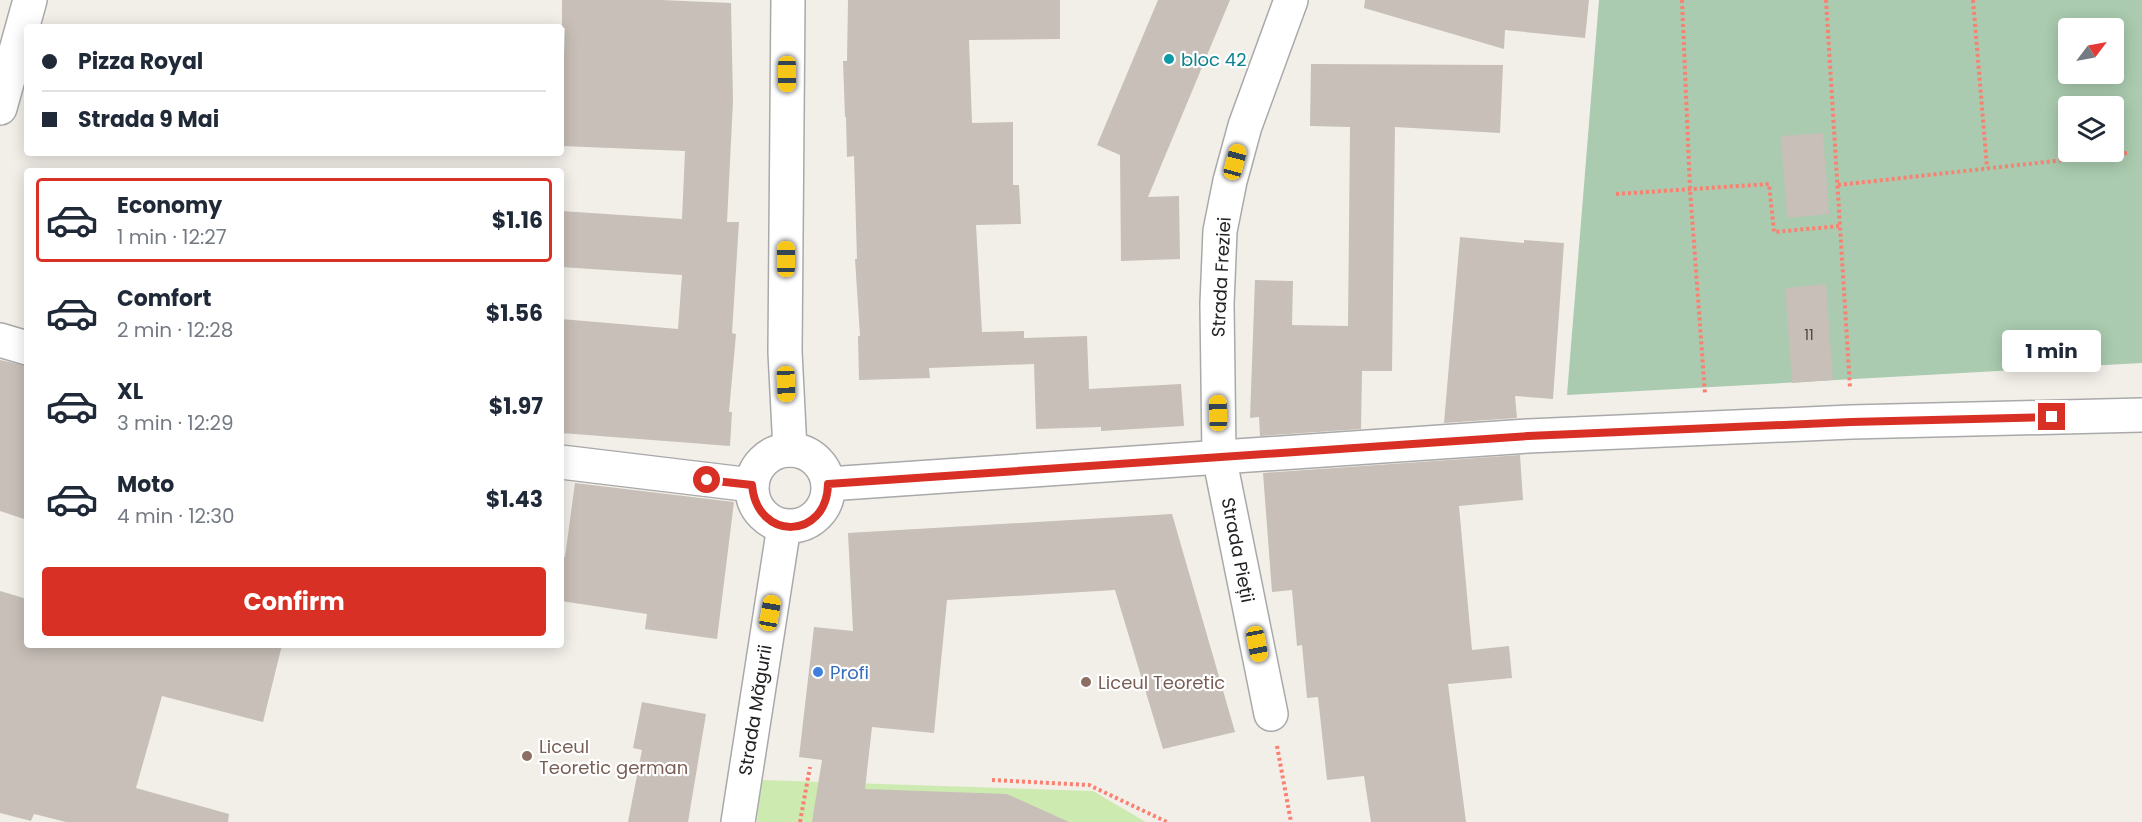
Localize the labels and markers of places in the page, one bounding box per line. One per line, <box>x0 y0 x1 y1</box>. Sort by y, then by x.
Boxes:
place label: bloc 42 <box>1181 47 1247 72</box>
marker: bloc 42 <box>1162 52 1176 66</box>
place label: Profi <box>830 660 869 685</box>
marker: Profi <box>811 665 825 679</box>
place label: Liceul Teoretic <box>1098 670 1225 695</box>
marker: Liceul Teoretic <box>1079 675 1093 689</box>
place label: Liceul Teoretic german <box>539 734 688 780</box>
marker: Liceul Teoretic german <box>520 749 534 763</box>

